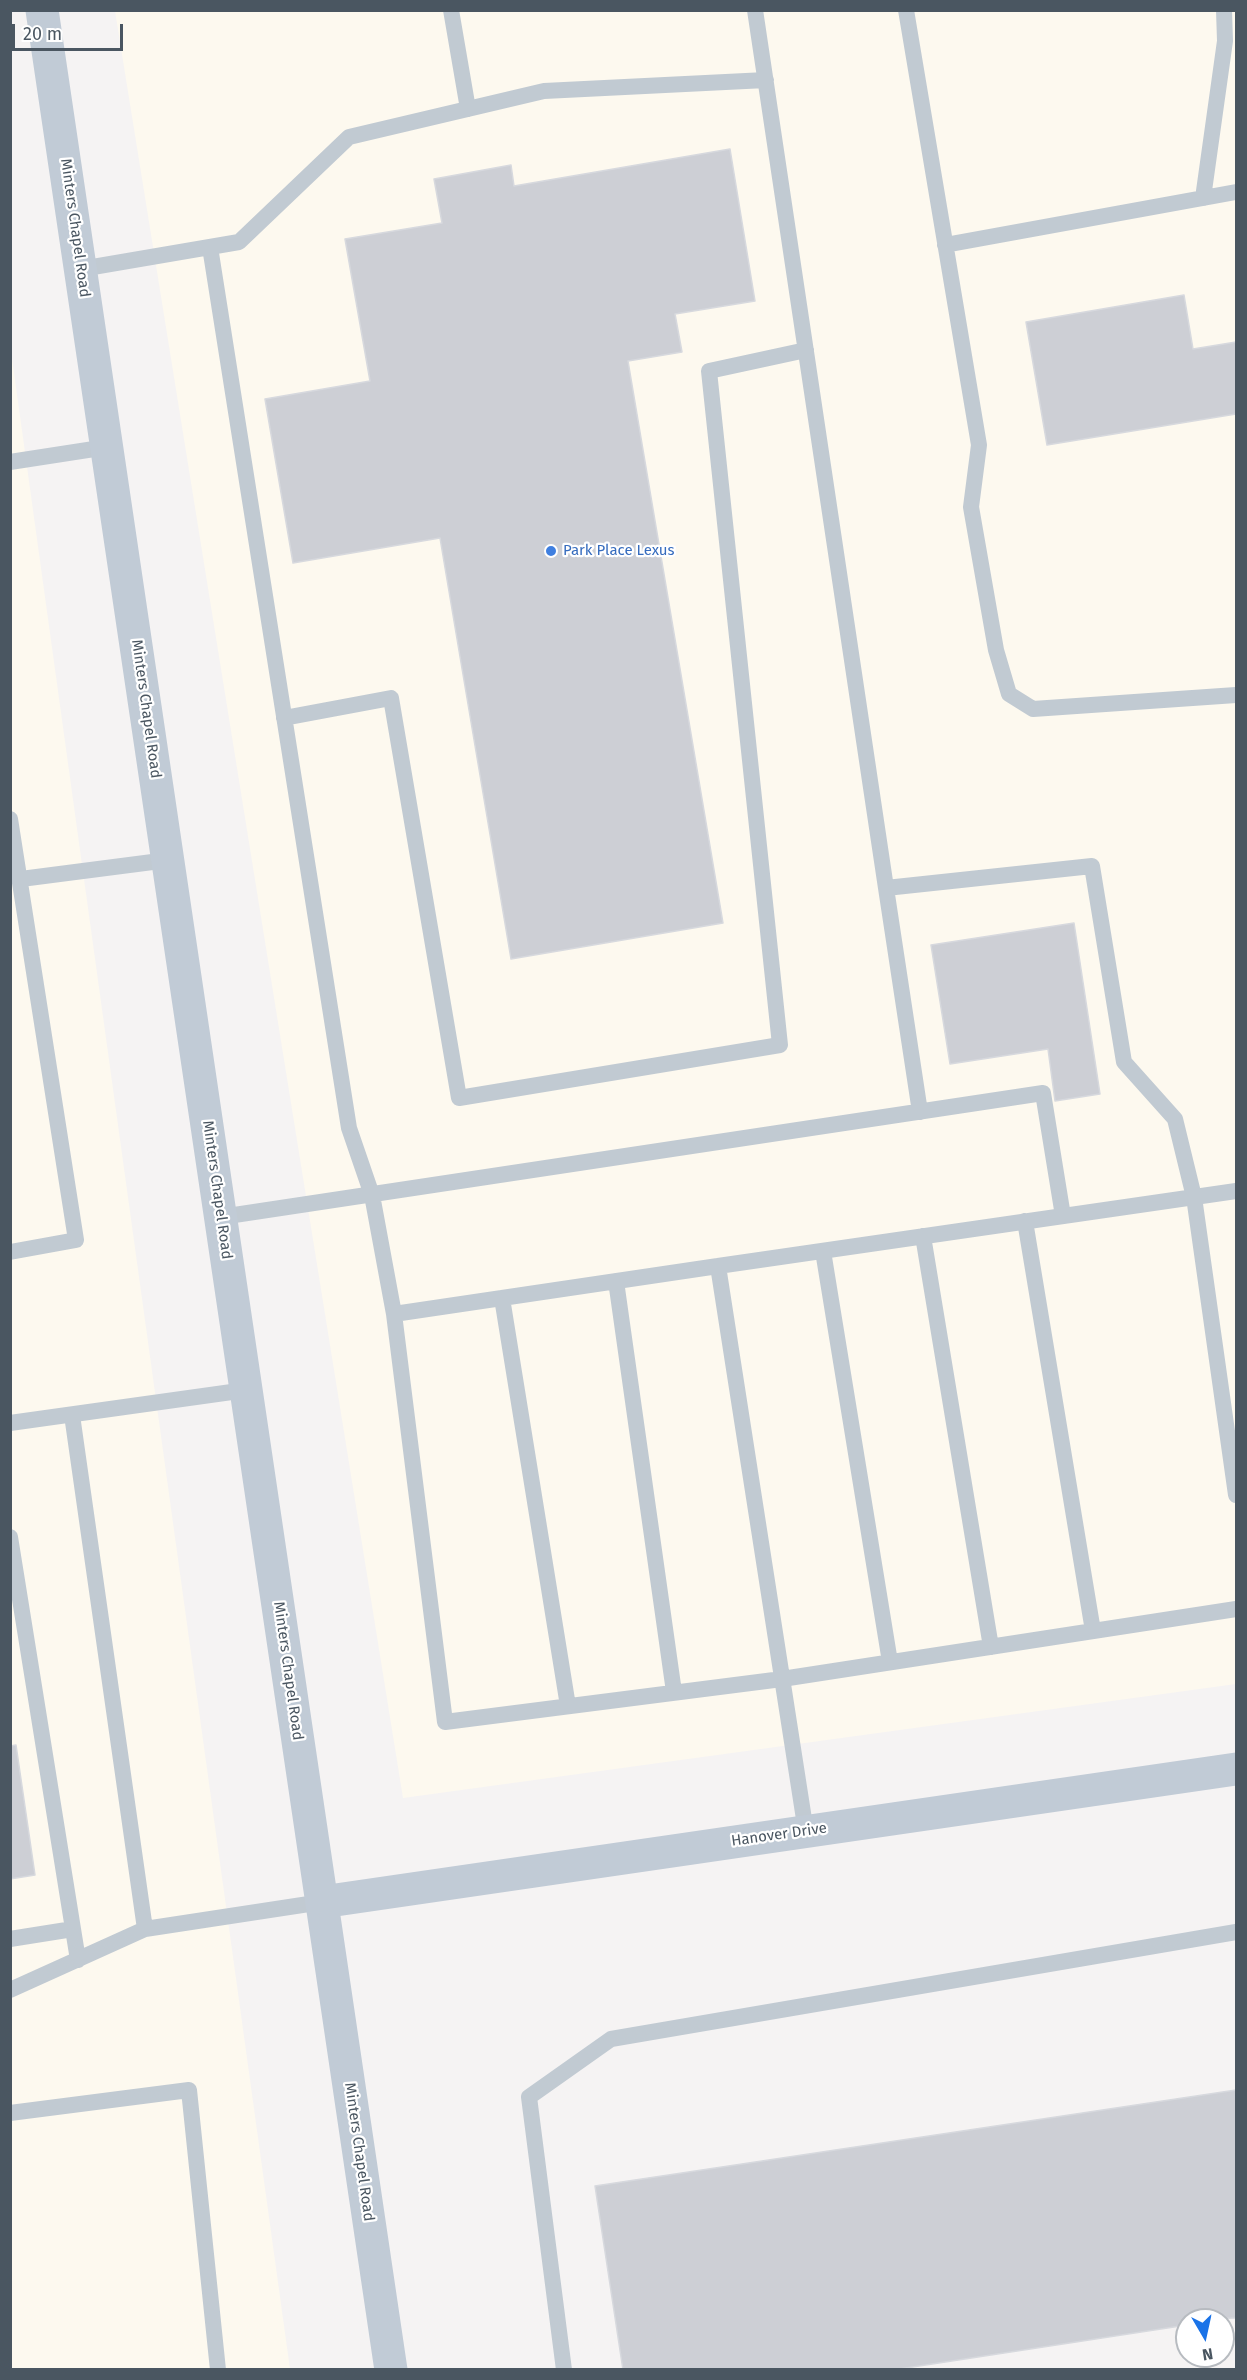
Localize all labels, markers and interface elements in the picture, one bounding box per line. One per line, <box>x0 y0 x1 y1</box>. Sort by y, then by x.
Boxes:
scale bar <box>15 12 126 50</box>
text: 20 m <box>23 23 62 45</box>
street label: Minters Chapel Road <box>56 158 94 298</box>
place label: Park Place Lexus <box>563 542 675 560</box>
marker: Park Place Lexus <box>544 544 558 558</box>
street label: Minters Chapel Road <box>127 639 165 779</box>
street label: Minters Chapel Road <box>198 1120 236 1260</box>
street label: Minters Chapel Road <box>269 1601 307 1741</box>
street label: Hanover Drive <box>730 1819 828 1851</box>
street label: Minters Chapel Road <box>340 2082 378 2222</box>
north arrow <box>1175 2308 1235 2368</box>
text: N <box>1201 2344 1214 2365</box>

